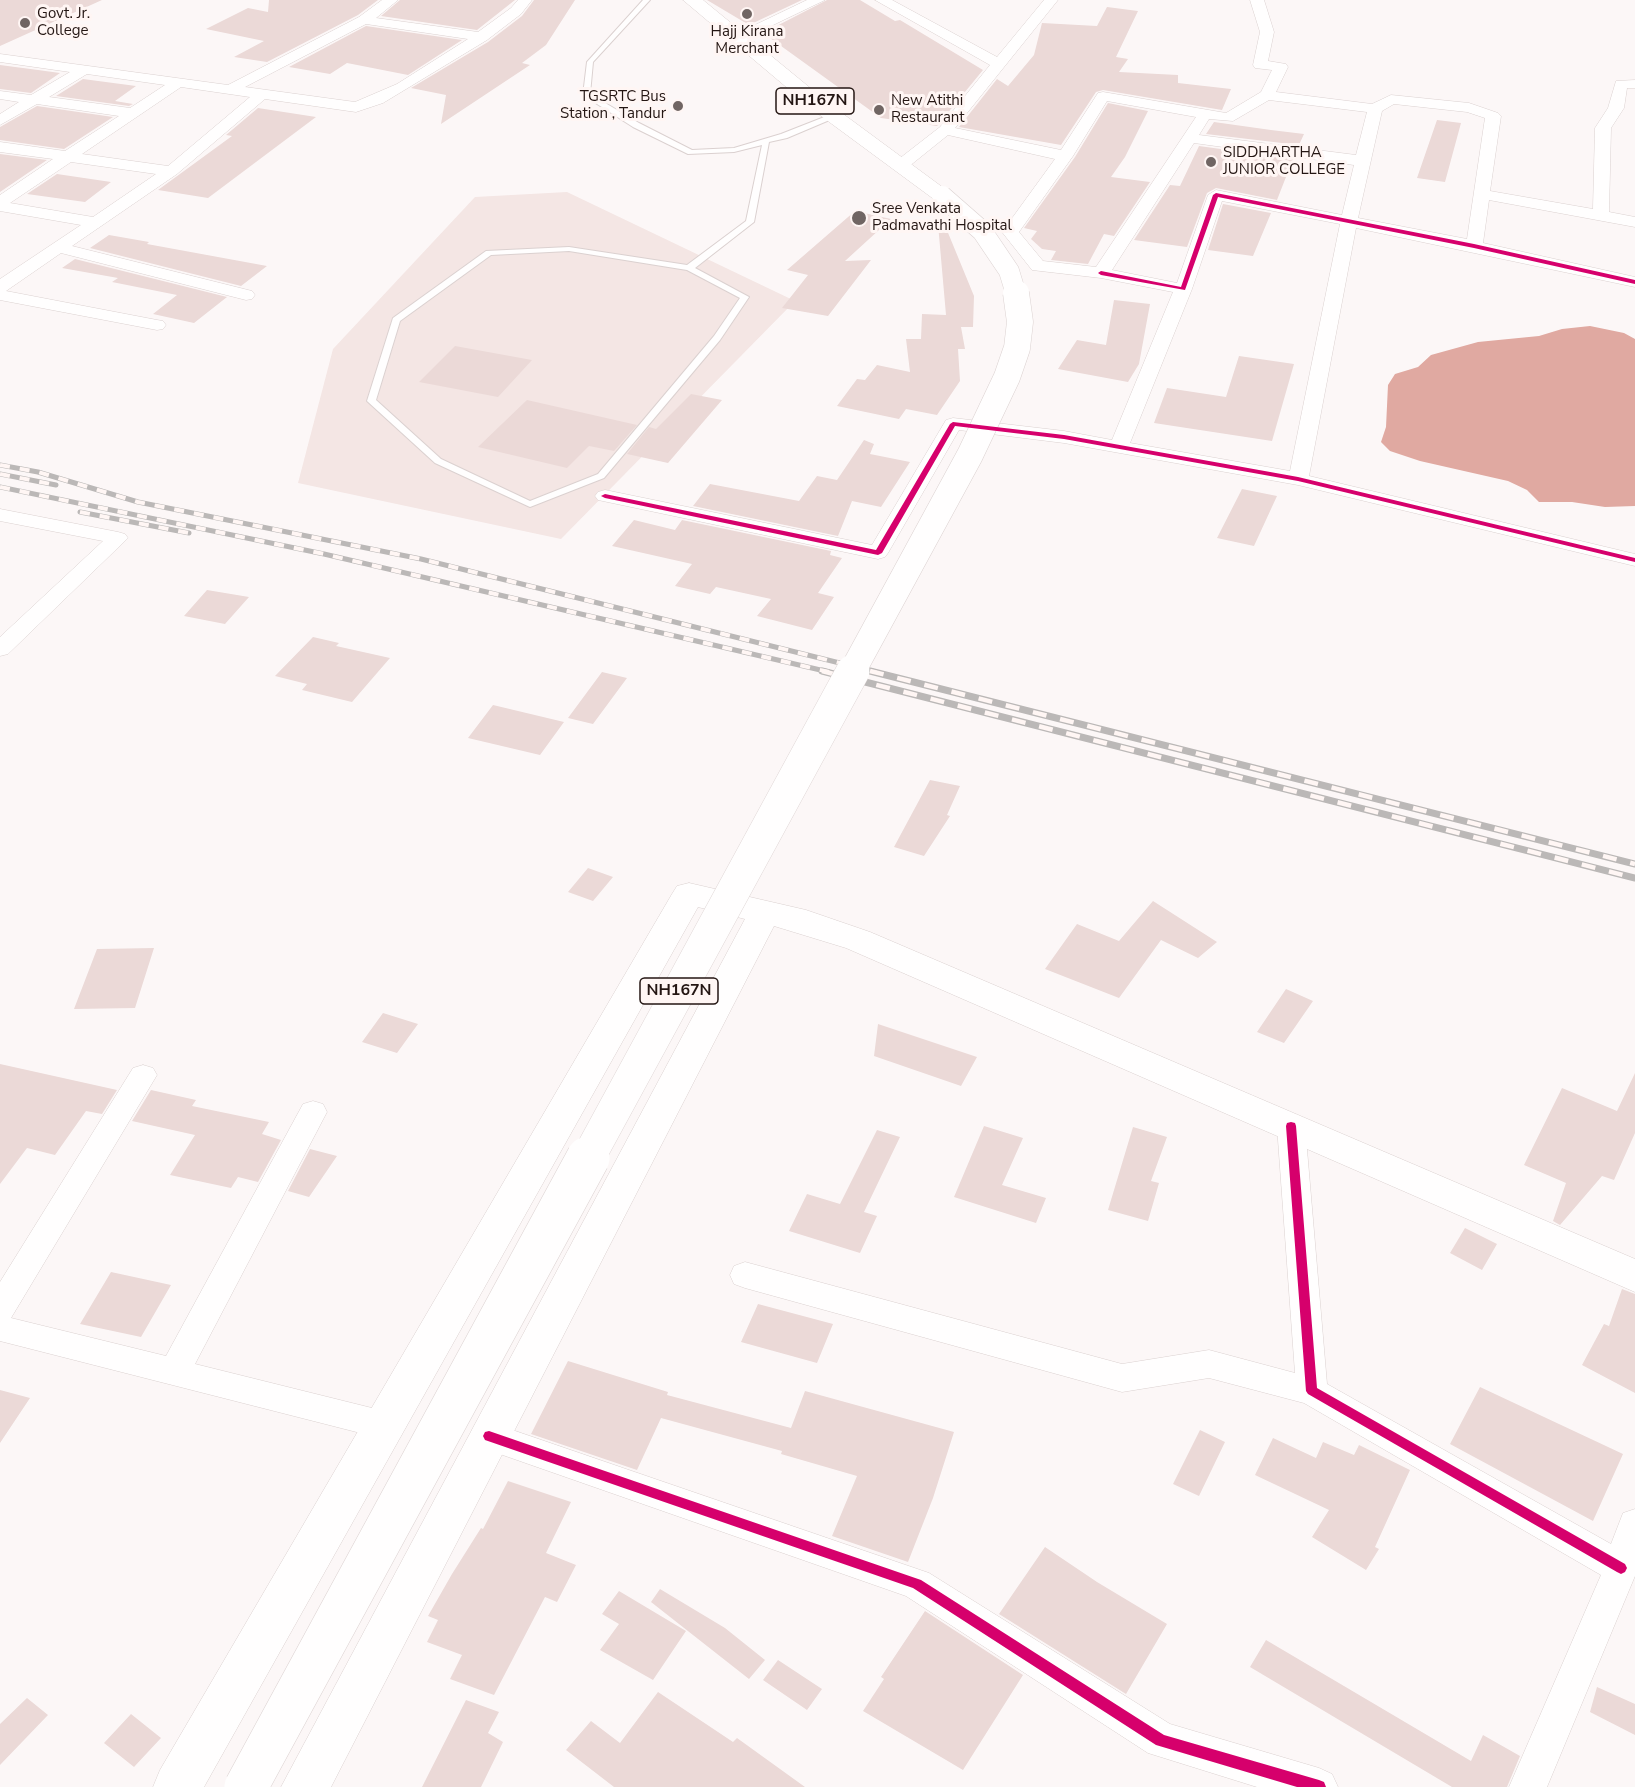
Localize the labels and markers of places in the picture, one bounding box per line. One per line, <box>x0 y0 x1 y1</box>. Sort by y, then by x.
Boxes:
place label: Govt. Jr. College <box>37 5 90 40</box>
marker: Hajj Kirana Merchant <box>740 7 754 21</box>
marker: Govt. Jr. College <box>18 16 32 30</box>
place label: Hajj Kirana Merchant <box>711 23 783 58</box>
place label: TGSRTC Bus Station , Tandur <box>560 88 666 123</box>
place label: New Atithi Restaurant <box>891 92 965 127</box>
marker: TGSRTC Bus Station , Tandur <box>671 99 685 113</box>
marker: New Atithi Restaurant <box>872 103 886 117</box>
place label: SIDDHARTHA JUNIOR COLLEGE <box>1223 144 1345 179</box>
marker: SIDDHARTHA JUNIOR COLLEGE <box>1204 155 1218 169</box>
place label: Sree Venkata Padmavathi Hospital <box>872 200 1012 235</box>
marker: Sree Venkata Padmavathi Hospital <box>850 209 868 227</box>

